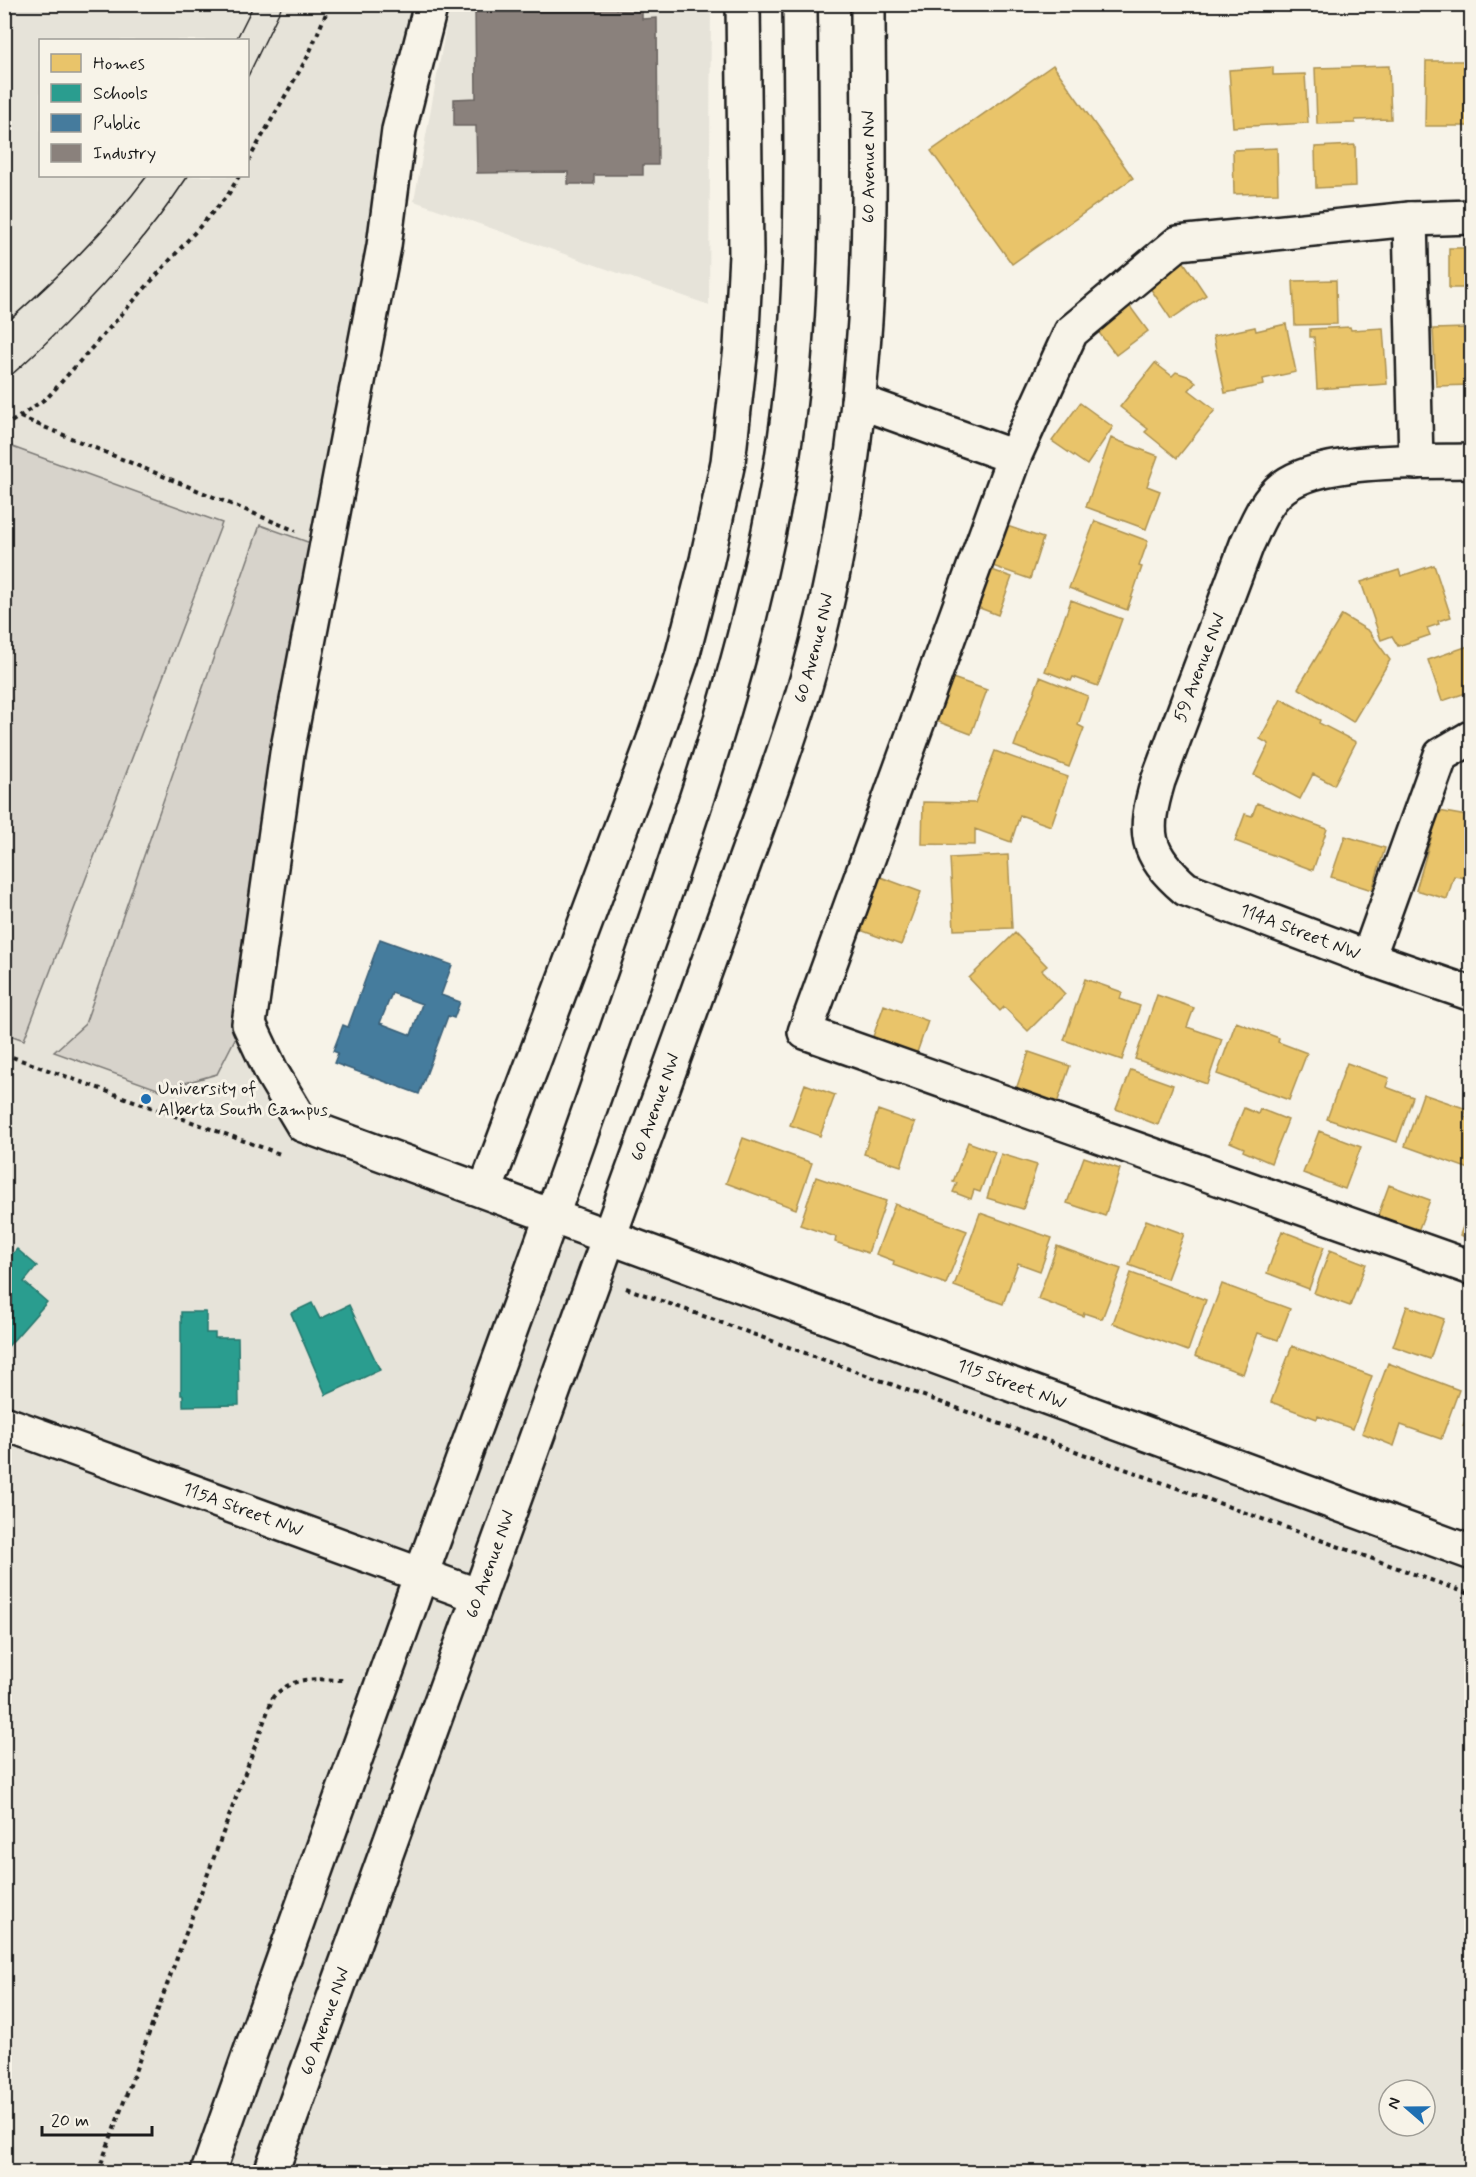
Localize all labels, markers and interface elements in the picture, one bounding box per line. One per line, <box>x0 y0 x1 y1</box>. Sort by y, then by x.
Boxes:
legend <box>39 39 249 177</box>
text: Homes <box>93 52 145 76</box>
text: Schools <box>93 82 148 106</box>
street label: 60 Avenue NW <box>857 110 881 223</box>
text: Public <box>93 112 141 136</box>
text: Industry <box>93 142 156 166</box>
street label: 60 Avenue NW <box>789 591 840 706</box>
street label: 59 Avenue NW <box>1168 610 1232 726</box>
street label: 114A Street NW <box>1236 898 1364 966</box>
street label: 60 Avenue NW <box>625 1050 686 1164</box>
place label: University of Alberta South Campus <box>158 1077 328 1122</box>
marker: University of Alberta South Campus <box>139 1092 153 1106</box>
street label: 115 Street NW <box>954 1353 1069 1415</box>
street label: 115A Street NW <box>179 1477 306 1543</box>
street label: 60 Avenue NW <box>460 1507 521 1622</box>
street label: 60 Avenue NW <box>295 1964 356 2079</box>
north arrow <box>1377 2078 1437 2138</box>
text: N <box>1383 2095 1406 2112</box>
scale bar <box>42 2099 152 2137</box>
text: 20 m <box>51 2109 89 2133</box>

